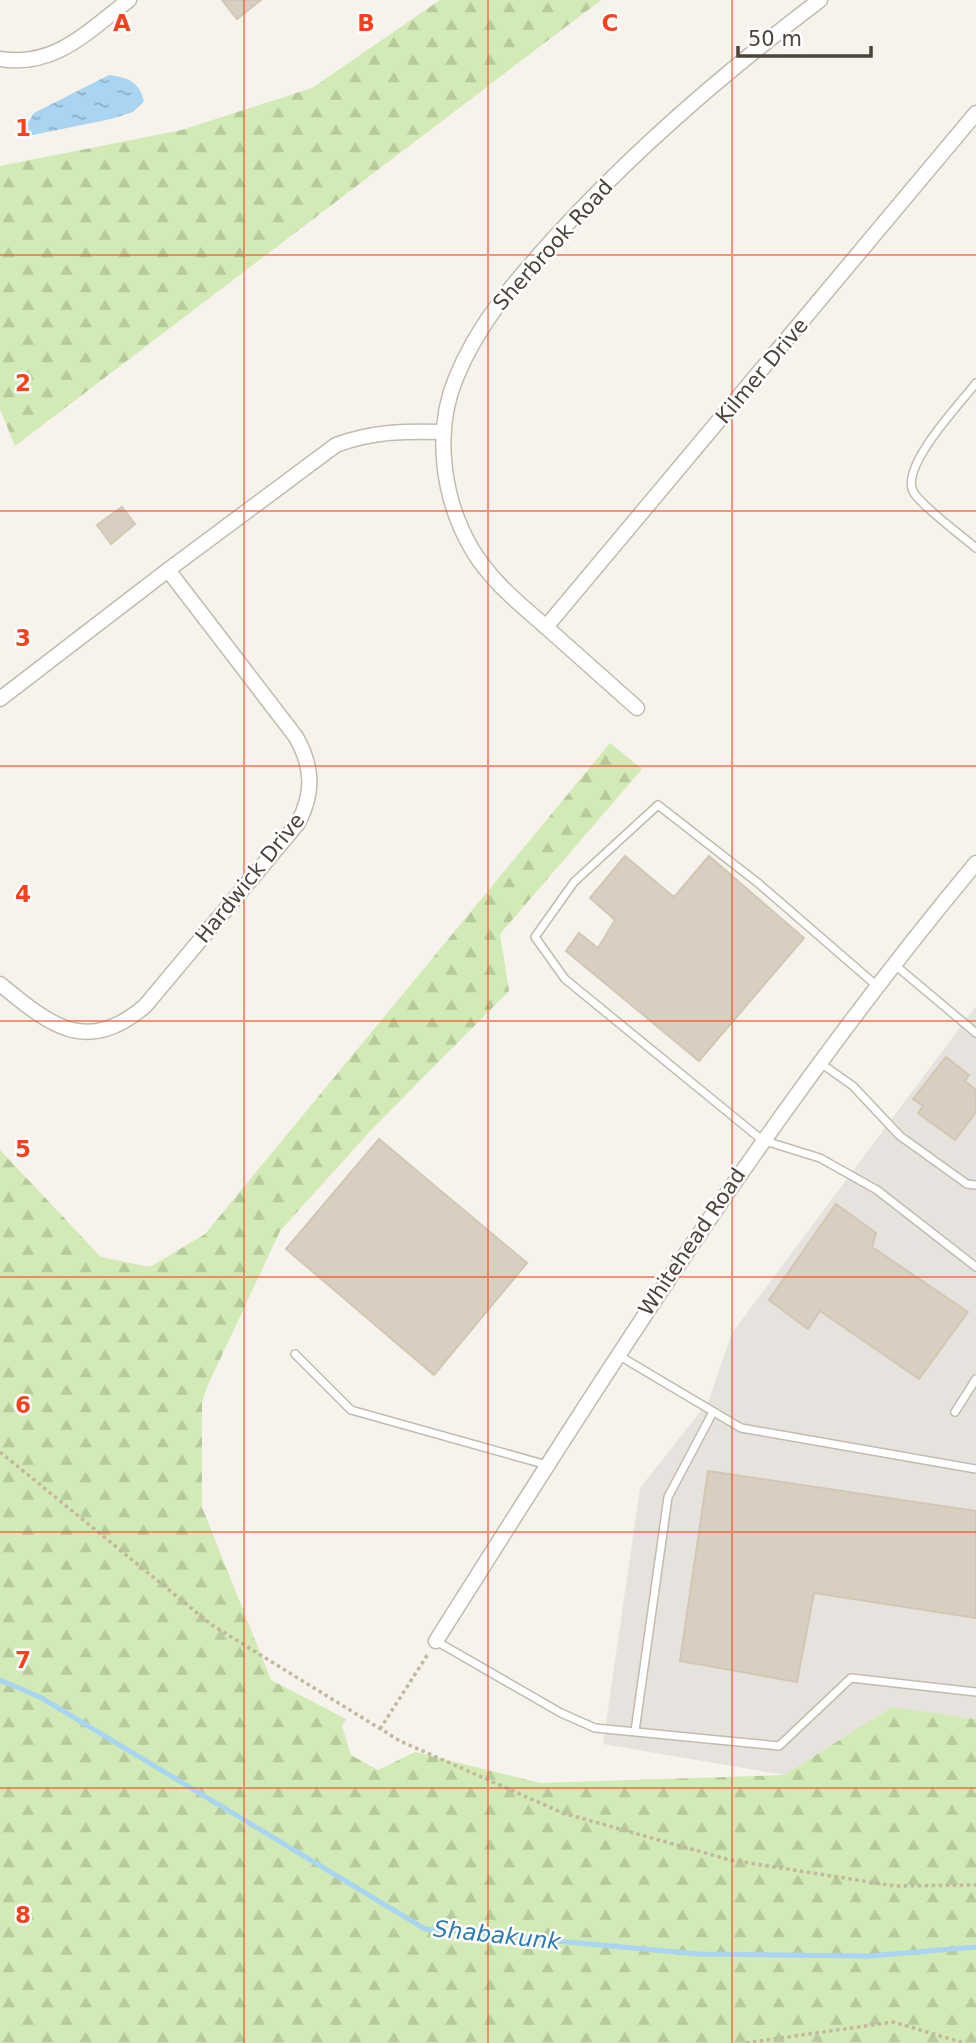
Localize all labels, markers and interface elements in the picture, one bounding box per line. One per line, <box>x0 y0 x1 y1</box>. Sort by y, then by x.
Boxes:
text: A <box>113 10 131 36</box>
text: B <box>357 10 375 36</box>
text: C <box>602 10 618 36</box>
scale bar <box>738 14 871 58</box>
text: 50 m <box>748 27 802 51</box>
text: 1 <box>15 115 31 141</box>
street label: Sherbrook Road <box>488 175 618 315</box>
street label: Kilmer Drive <box>711 313 813 429</box>
text: 2 <box>15 370 31 396</box>
text: 3 <box>15 625 31 651</box>
street label: Hardwick Drive <box>190 808 310 948</box>
text: 4 <box>15 881 31 907</box>
text: 5 <box>15 1136 31 1162</box>
street label: Whitehead Road <box>634 1164 750 1320</box>
text: 6 <box>15 1392 31 1418</box>
text: 7 <box>15 1647 31 1673</box>
text: 8 <box>15 1902 31 1928</box>
water label: Shabakunk <box>432 1915 564 1955</box>

